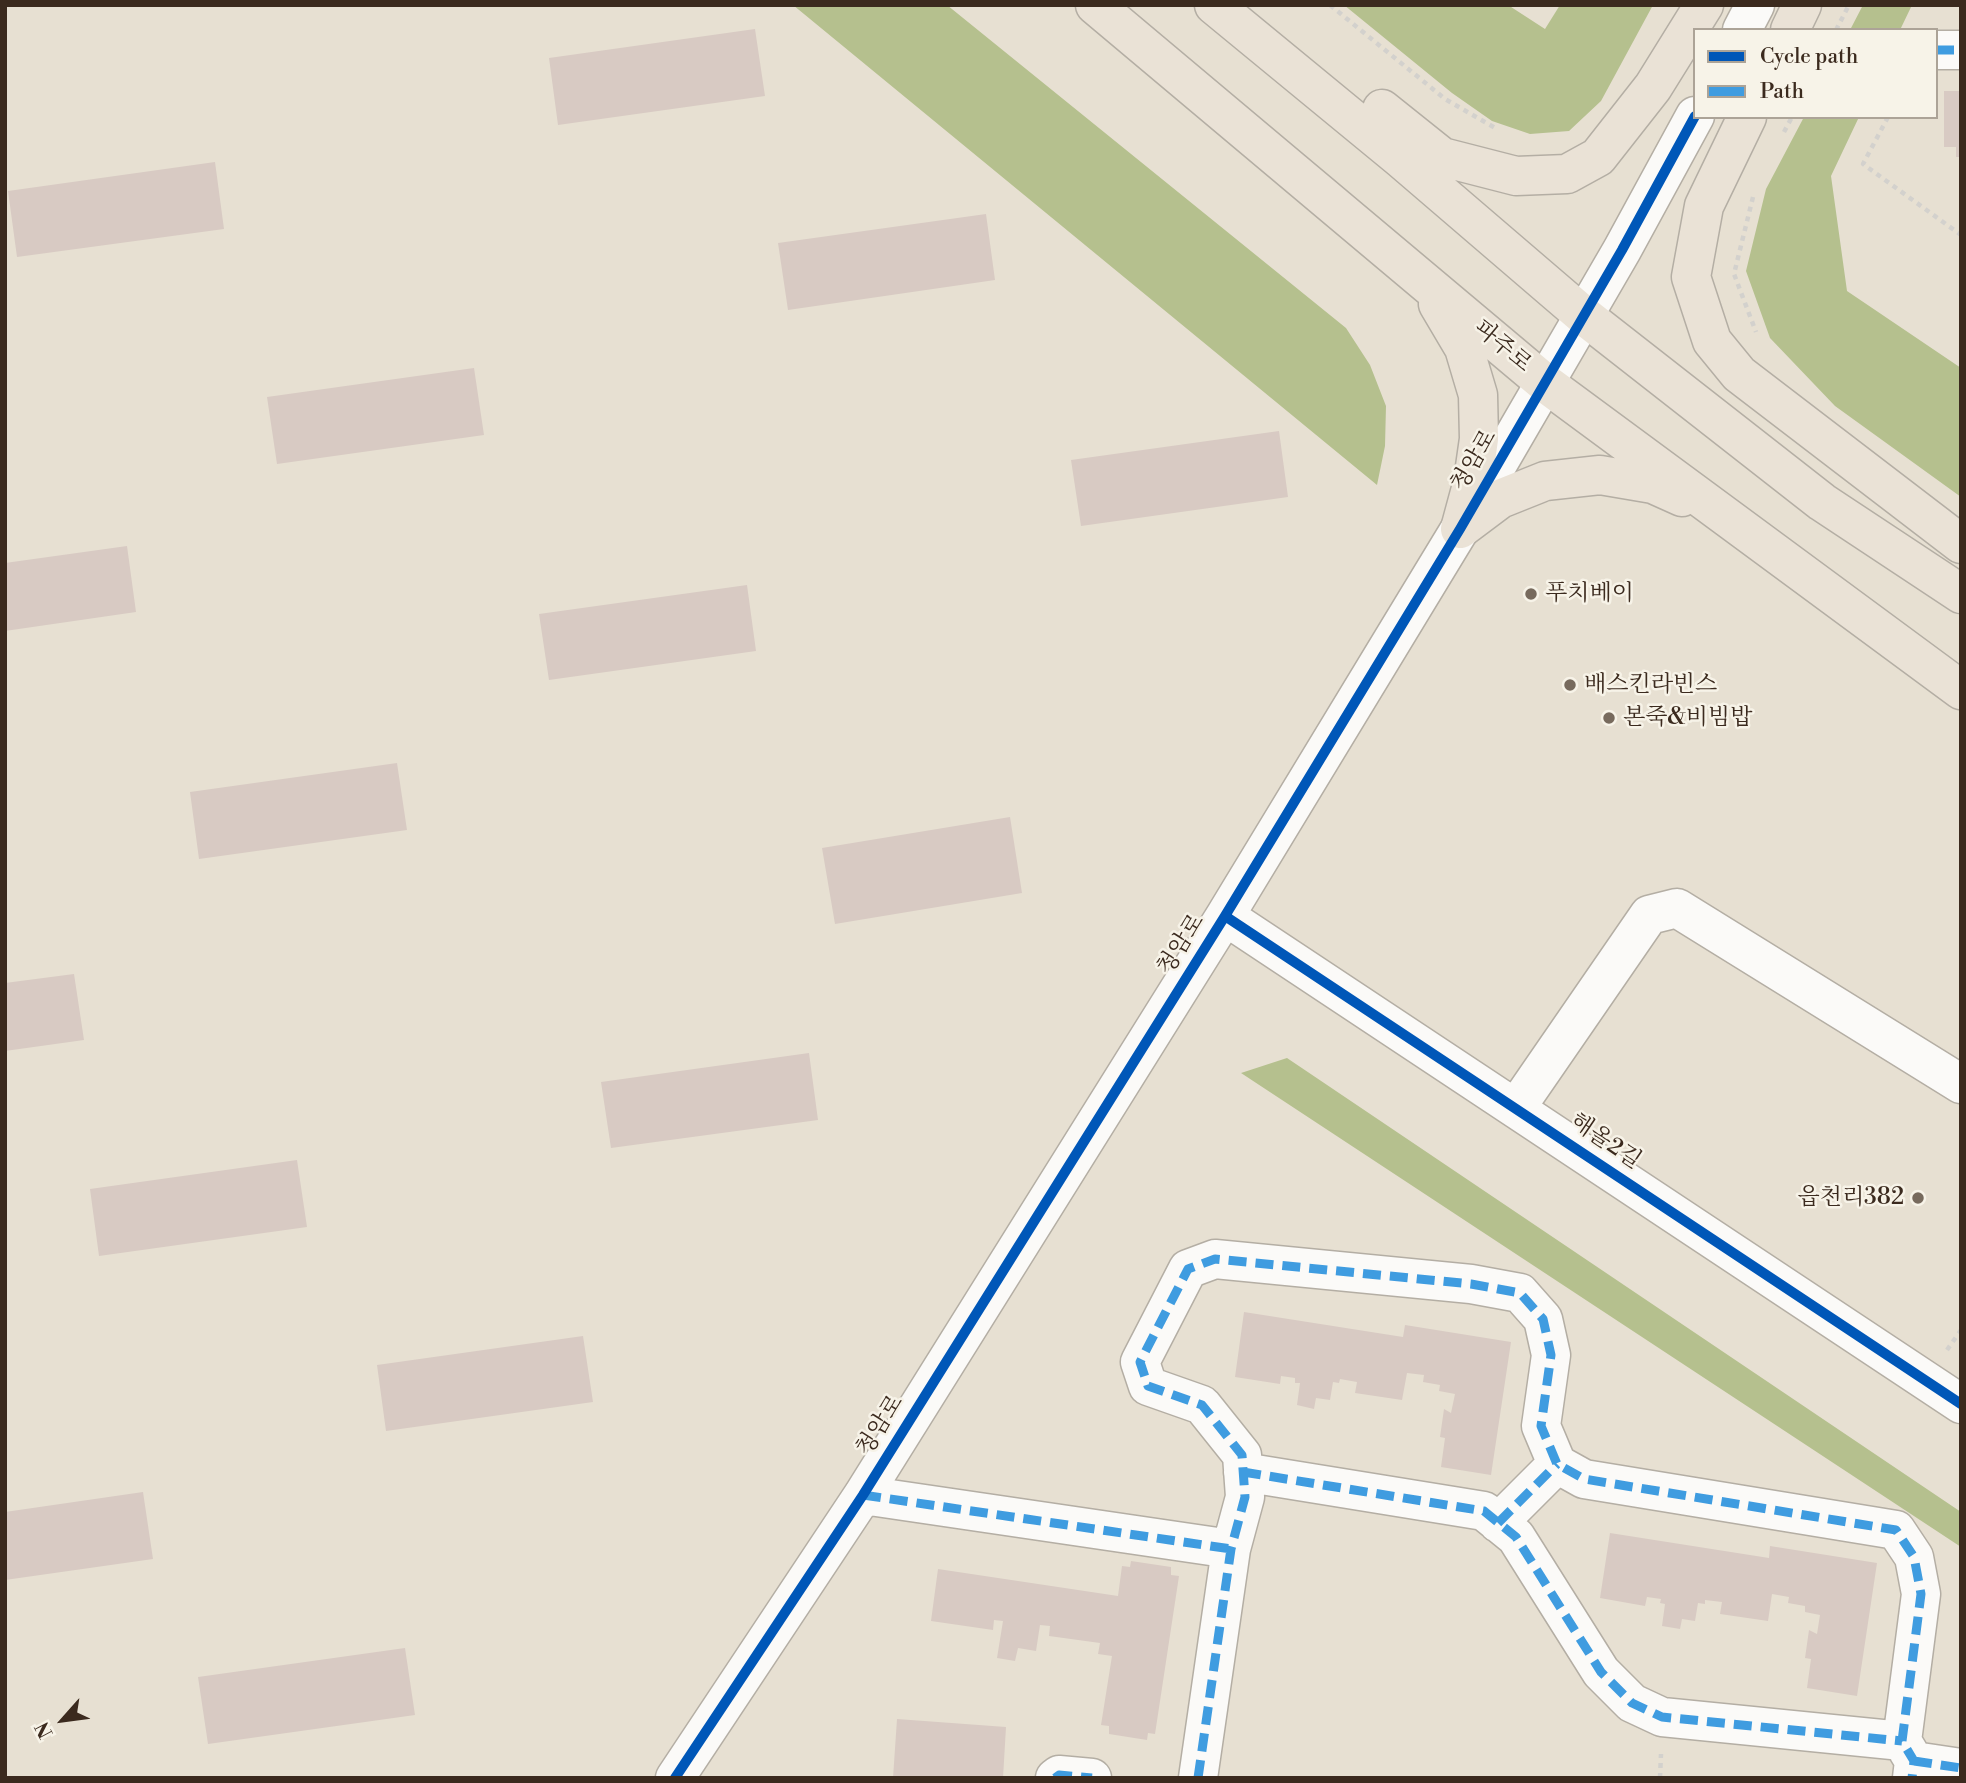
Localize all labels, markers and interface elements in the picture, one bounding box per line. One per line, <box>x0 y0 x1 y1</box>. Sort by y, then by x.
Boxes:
legend <box>1693 28 1938 119</box>
text: Cycle path <box>1760 44 1858 70</box>
text: Path <box>1760 79 1804 105</box>
street label: 파주로 <box>1468 315 1536 379</box>
street label: 청암로 <box>1446 425 1504 497</box>
place label: 푸치베이 <box>1545 580 1634 608</box>
marker: 푸치베이 <box>1523 586 1539 602</box>
place label: 배스킨라빈스 <box>1584 671 1717 699</box>
marker: 배스킨라빈스 <box>1562 677 1578 693</box>
place label: 본죽&비빔밥 <box>1623 704 1752 732</box>
marker: 본죽&비빔밥 <box>1601 710 1617 726</box>
street label: 청암로 <box>1153 909 1211 981</box>
street label: 해올2길 <box>1564 1108 1646 1176</box>
place label: 읍천리382 <box>1797 1184 1904 1212</box>
marker: 읍천리382 <box>1910 1190 1926 1206</box>
street label: 청암로 <box>852 1390 910 1462</box>
north arrow <box>28 1685 98 1755</box>
text: N <box>30 1718 59 1742</box>

